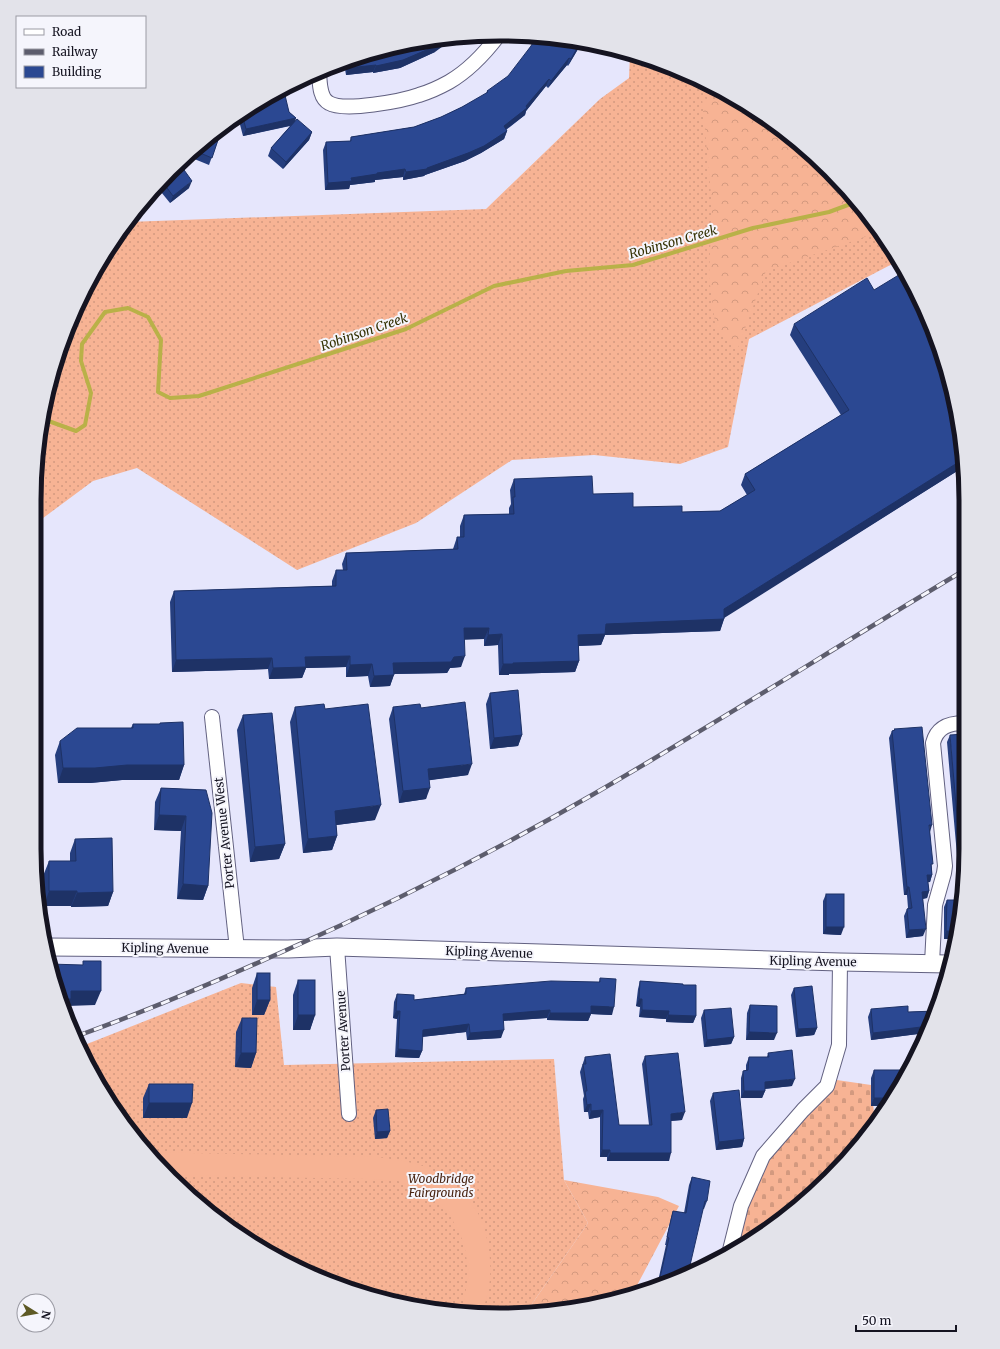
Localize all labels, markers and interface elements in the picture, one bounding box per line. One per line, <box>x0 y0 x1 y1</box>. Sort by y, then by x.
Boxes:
legend <box>16 16 146 88</box>
text: Road <box>52 24 81 39</box>
text: Railway <box>52 44 98 59</box>
text: Building <box>52 64 102 79</box>
water label: Robinson Creek <box>627 221 719 263</box>
water label: Robinson Creek <box>318 309 410 355</box>
street label: Porter Avenue West <box>211 776 237 890</box>
street label: Kipling Avenue <box>121 940 209 956</box>
street label: Kipling Avenue <box>445 943 533 961</box>
street label: Kipling Avenue <box>769 953 857 969</box>
street label: Porter Avenue <box>333 990 353 1072</box>
park label: Woodbridge Fairgrounds <box>407 1171 474 1200</box>
north arrow <box>16 1293 56 1333</box>
scale bar <box>856 1307 956 1333</box>
text: N <box>38 1309 54 1321</box>
text: 50 m <box>862 1313 891 1328</box>

